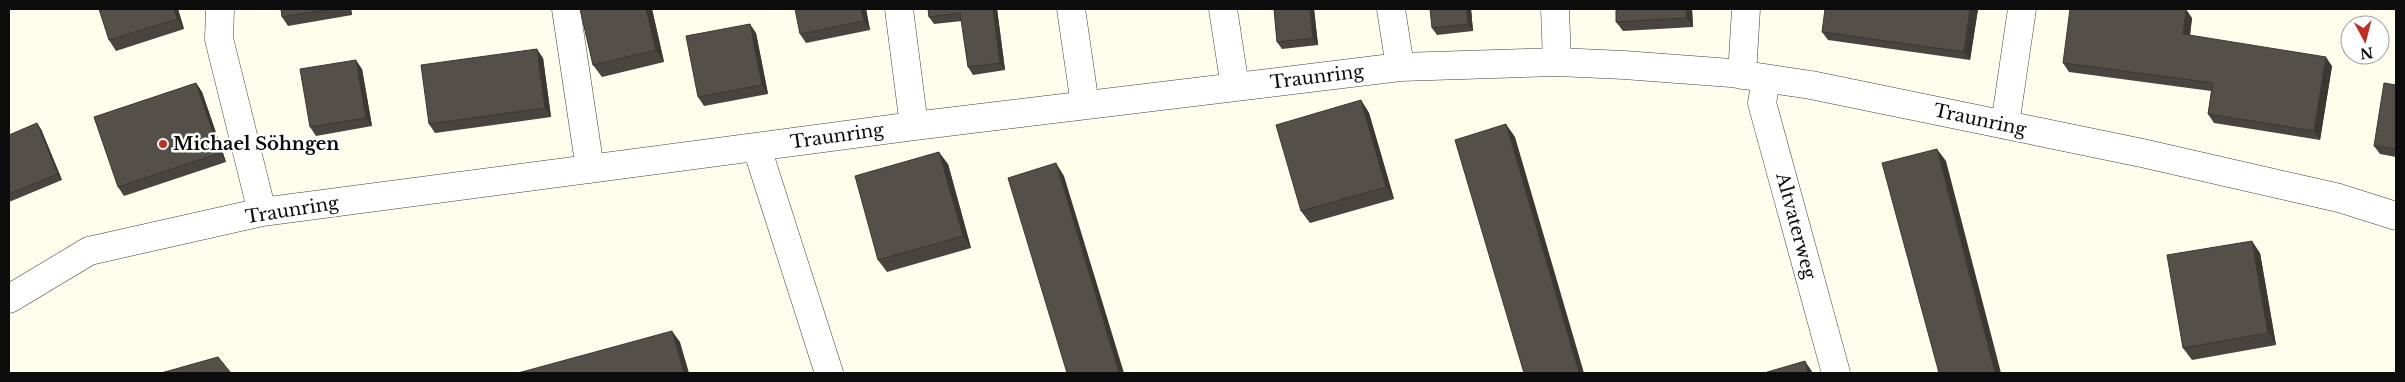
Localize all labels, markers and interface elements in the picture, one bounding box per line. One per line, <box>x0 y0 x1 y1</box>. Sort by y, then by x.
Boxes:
north arrow <box>2340 15 2390 65</box>
text: N <box>2359 43 2374 63</box>
street label: Traunring <box>1269 60 1365 94</box>
street label: Traunring <box>1932 99 2029 141</box>
street label: Traunring <box>789 119 885 153</box>
place label: Michael Söhngen <box>173 133 339 155</box>
marker: Michael Söhngen <box>157 138 169 150</box>
street label: Altvaterweg <box>1771 169 1821 282</box>
street label: Traunring <box>244 192 340 228</box>

